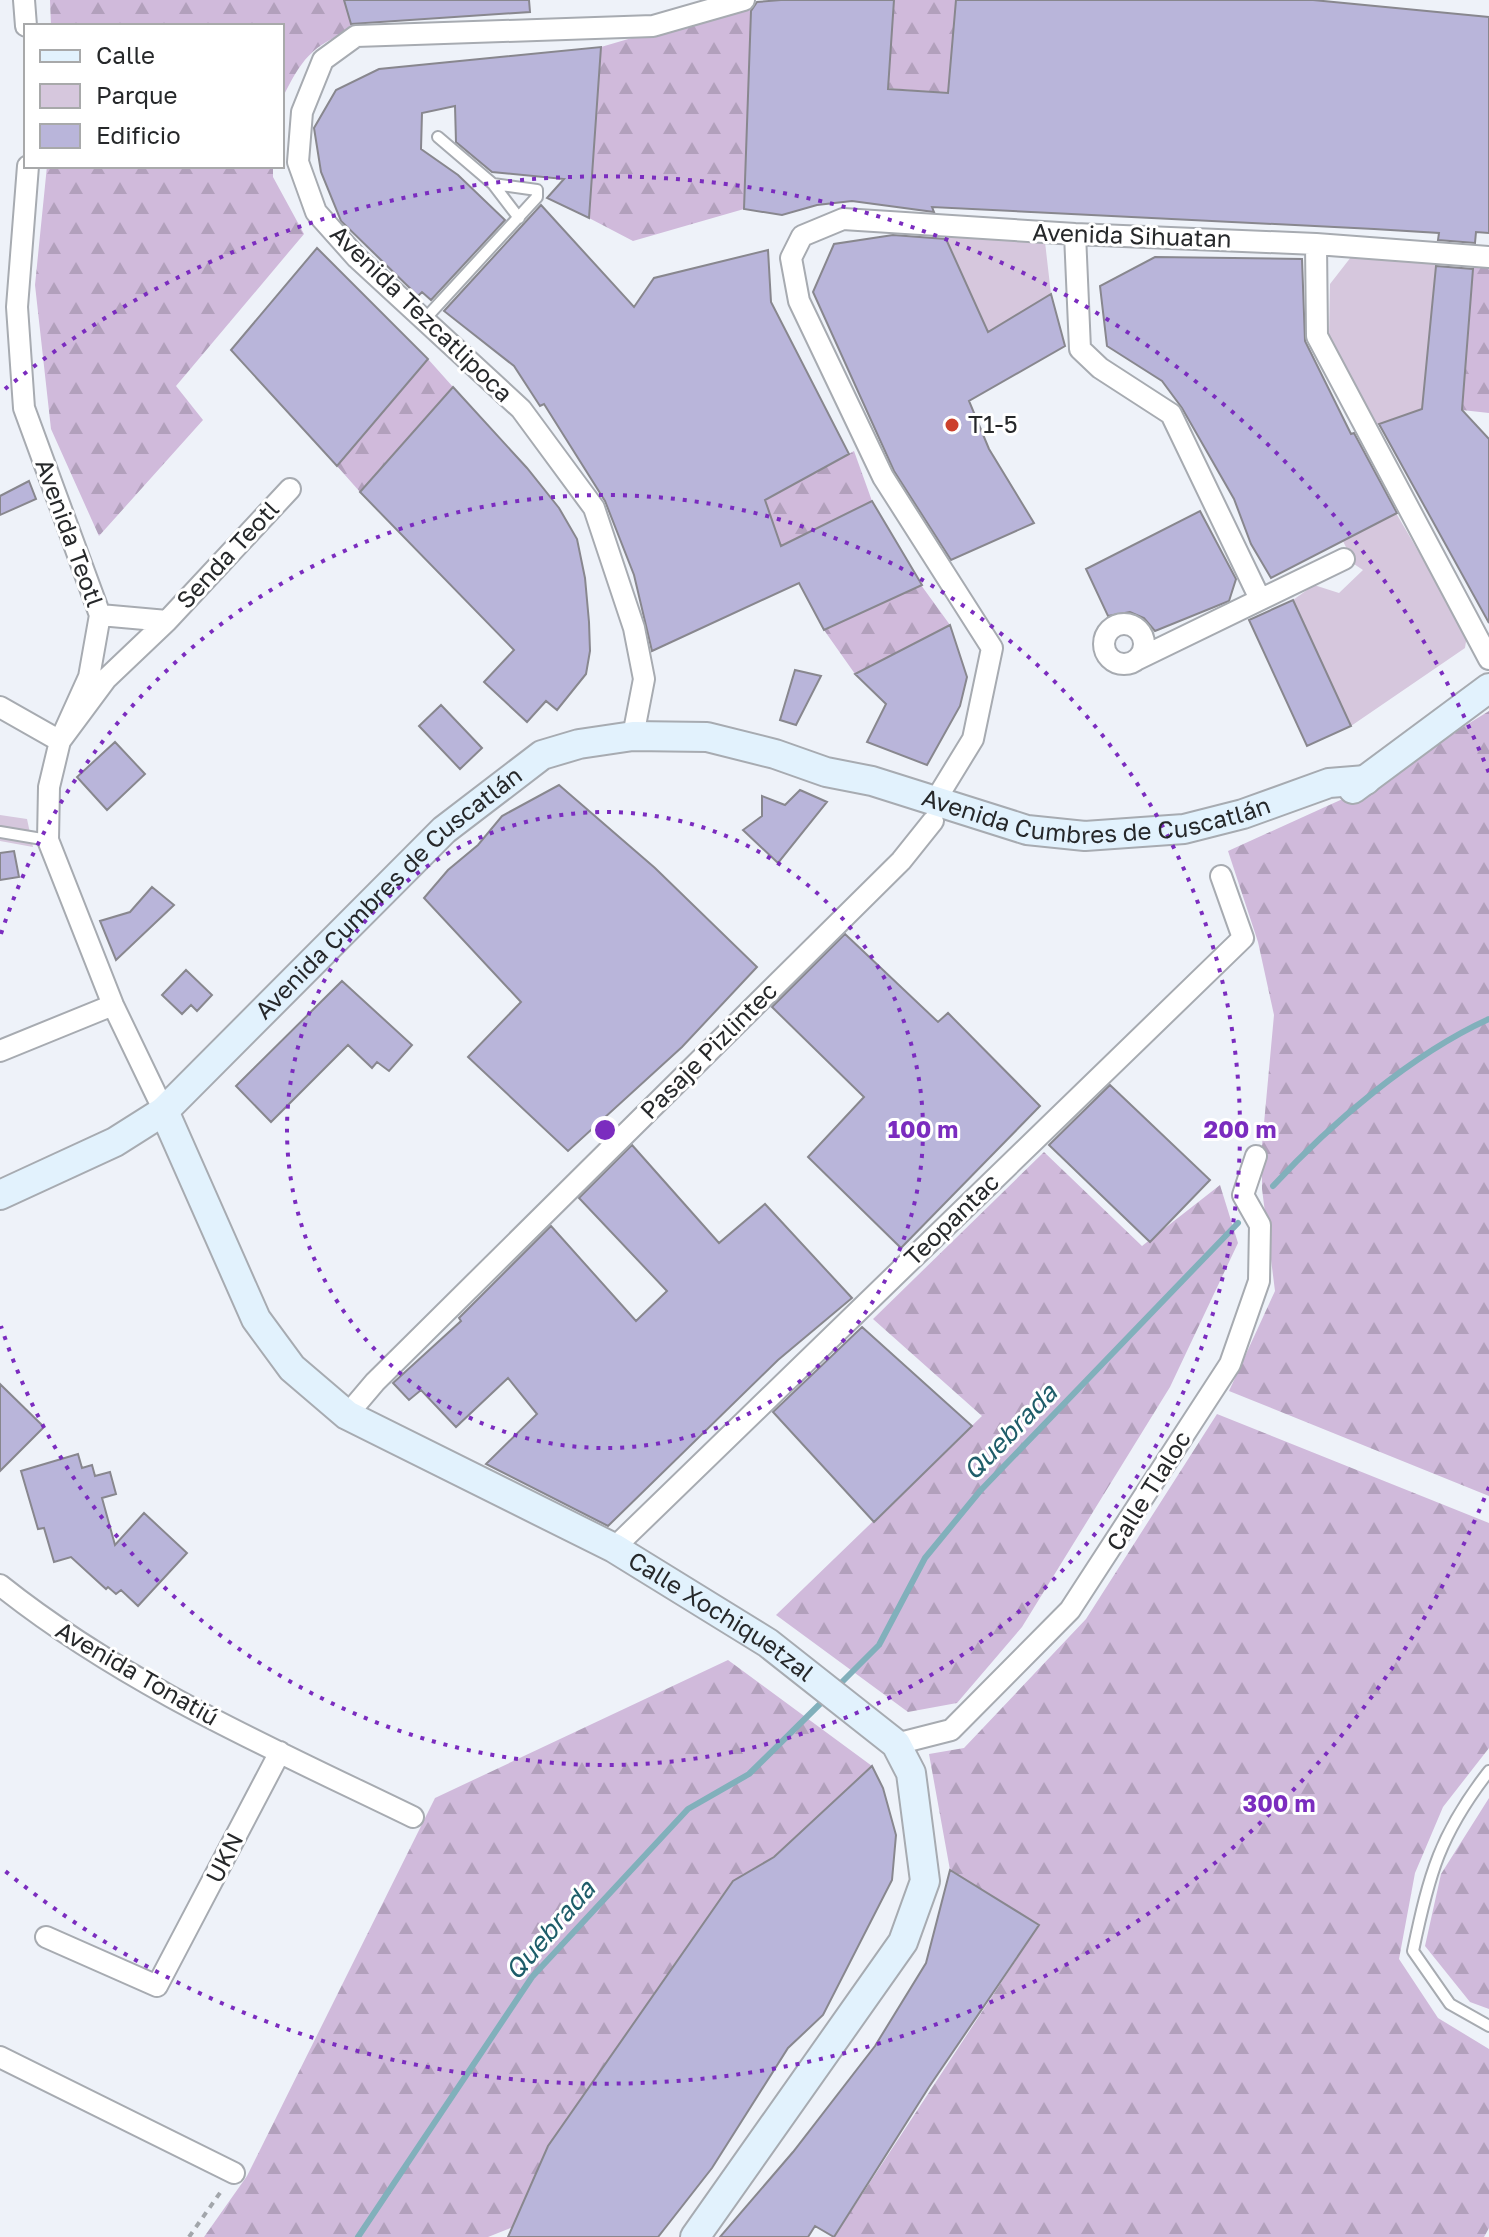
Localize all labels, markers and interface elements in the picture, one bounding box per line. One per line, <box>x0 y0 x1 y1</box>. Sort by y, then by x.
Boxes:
legend <box>24 24 284 168</box>
text: Calle <box>96 40 155 69</box>
text: Parque <box>96 80 177 109</box>
text: Edificio <box>96 120 181 149</box>
street label: Avenida Sihuatan <box>1032 217 1232 252</box>
street label: Avenida Tezcatlipoca <box>325 218 519 407</box>
place label: T1-5 <box>968 409 1018 438</box>
marker: T1-5 <box>943 416 961 434</box>
street label: Avenida Teotl <box>30 455 111 610</box>
street label: Senda Teotl <box>170 494 284 614</box>
street label: Avenida Cumbres de Cuscatlán <box>248 760 527 1024</box>
street label: Avenida Cumbres de Cuscatlán <box>919 782 1274 849</box>
street label: Pasaje Pizlintec <box>634 976 782 1124</box>
text: 100 m <box>888 1114 958 1143</box>
text: 200 m <box>1204 1114 1276 1143</box>
centre of rings <box>591 1116 619 1144</box>
street label: Teopantac <box>898 1167 1004 1271</box>
water label: Quebrada <box>956 1376 1064 1486</box>
street label: Calle Tlaloc <box>1099 1425 1196 1556</box>
street label: Calle Xochiquetzal <box>624 1544 820 1687</box>
street label: Avenida Tonatiú <box>51 1614 224 1731</box>
text: 300 m <box>1243 1788 1315 1817</box>
street label: UKN <box>199 1827 248 1887</box>
water label: Quebrada <box>498 1873 602 1986</box>

